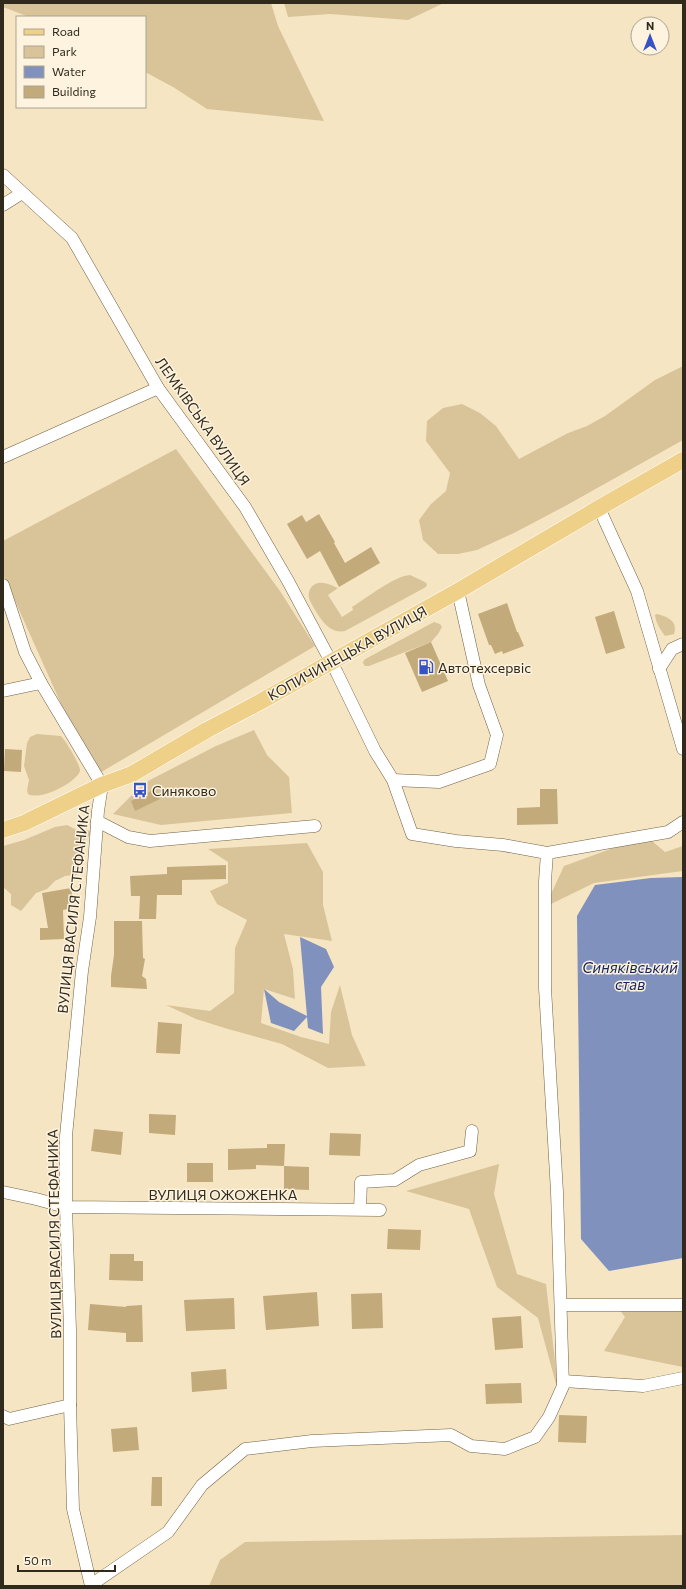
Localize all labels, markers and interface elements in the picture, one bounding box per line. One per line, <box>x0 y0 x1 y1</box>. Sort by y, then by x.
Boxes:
legend <box>16 16 146 108</box>
north arrow <box>630 16 670 56</box>
text: N <box>646 19 654 32</box>
text: Road <box>52 24 80 38</box>
text: Park <box>52 44 78 58</box>
text: Water <box>52 64 86 78</box>
text: Building <box>52 84 96 98</box>
street label: ЛЕМКІВСЬКА ВУЛИЦЯ <box>152 354 254 488</box>
street label: КОПИЧИНЕЦЬКА ВУЛИЦЯ <box>264 602 430 704</box>
fuel station icon: Автотехсервіс <box>417 658 435 676</box>
place label: Автотехсервіс <box>438 659 531 676</box>
bus stop icon: Синяково <box>131 781 149 799</box>
place label: Синяково <box>152 782 216 799</box>
street label: ВУЛИЦЯ ВАСИЛЯ СТЕФАНИКА <box>54 803 92 1014</box>
water label: Синяківський став <box>582 958 678 993</box>
street label: ВУЛИЦЯ ВАСИЛЯ СТЕФАНИКА <box>44 1129 64 1339</box>
street label: ВУЛИЦЯ ОЖОЖЕНКА <box>148 1186 298 1203</box>
scale bar <box>18 1547 115 1573</box>
text: 50 m <box>24 1553 52 1567</box>

